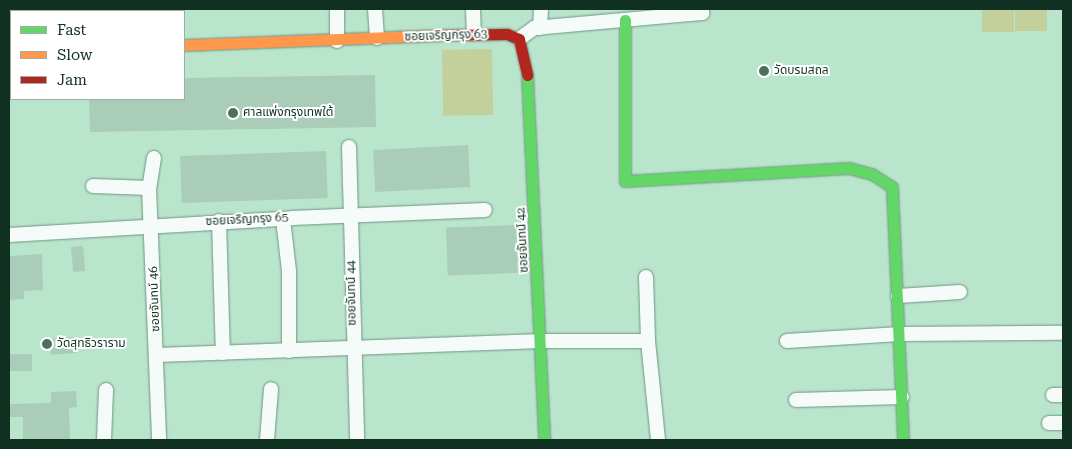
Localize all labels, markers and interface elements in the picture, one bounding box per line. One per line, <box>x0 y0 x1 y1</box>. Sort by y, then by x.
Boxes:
legend <box>10 10 185 100</box>
text: Fast <box>57 21 86 39</box>
street label: ซอยเจริญกรุง 63 <box>404 27 488 45</box>
text: Slow <box>57 46 92 64</box>
place label: วัดบรมสถล <box>774 64 829 78</box>
marker: วัดบรมสถล <box>758 65 770 77</box>
text: Jam <box>57 71 87 89</box>
place label: ศาลแพ่งกรุงเทพใต้ <box>243 106 333 120</box>
marker: ศาลแพ่งกรุงเทพใต้ <box>227 107 239 119</box>
street label: ซอยจันทน์ 42 <box>514 207 532 273</box>
street label: ซอยเจริญกรุง 65 <box>205 211 289 229</box>
street label: ซอยจันทน์ 44 <box>344 260 360 326</box>
street label: ซอยจันทน์ 46 <box>147 266 163 332</box>
place label: วัดสุทธิวราราม <box>57 337 126 351</box>
marker: วัดสุทธิวราราม <box>41 338 53 350</box>

